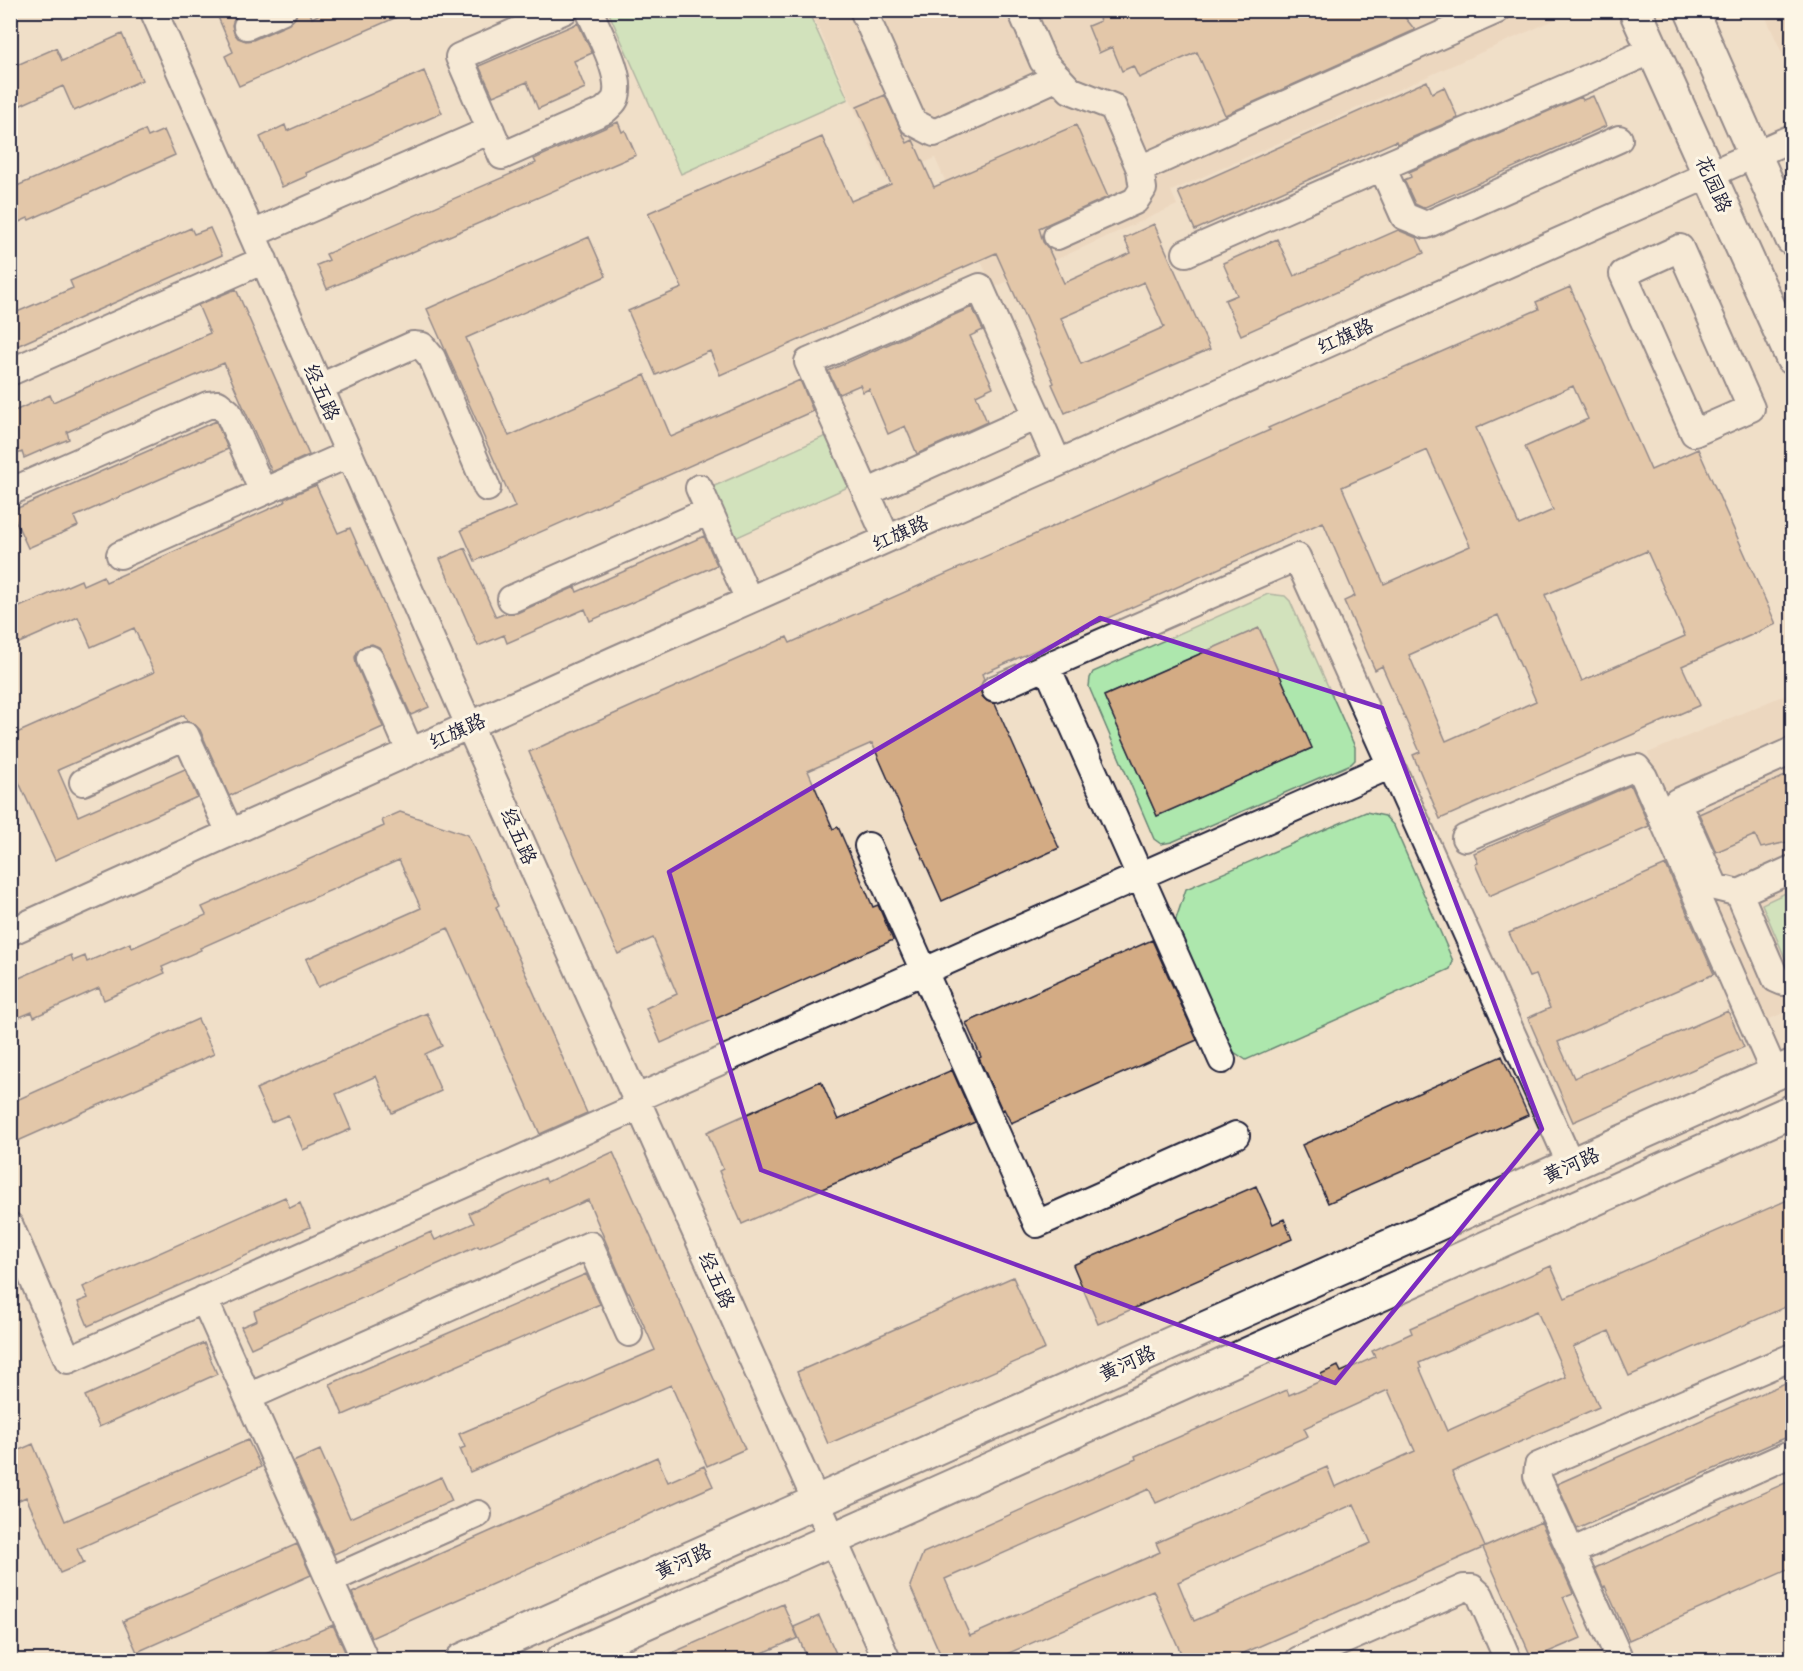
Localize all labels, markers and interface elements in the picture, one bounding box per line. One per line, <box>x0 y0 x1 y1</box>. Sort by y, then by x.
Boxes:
street label: 花园路 <box>1686 152 1738 219</box>
street label: 红旗路 <box>1313 312 1380 364</box>
street label: 经五路 <box>294 360 346 427</box>
street label: 红旗路 <box>868 509 935 561</box>
street label: 红旗路 <box>425 707 492 759</box>
street label: 经五路 <box>491 804 543 871</box>
street label: 黄河路 <box>1539 1141 1606 1193</box>
street label: 经五路 <box>689 1248 741 1315</box>
street label: 黄河路 <box>1095 1339 1162 1391</box>
street label: 黄河路 <box>651 1537 718 1589</box>

